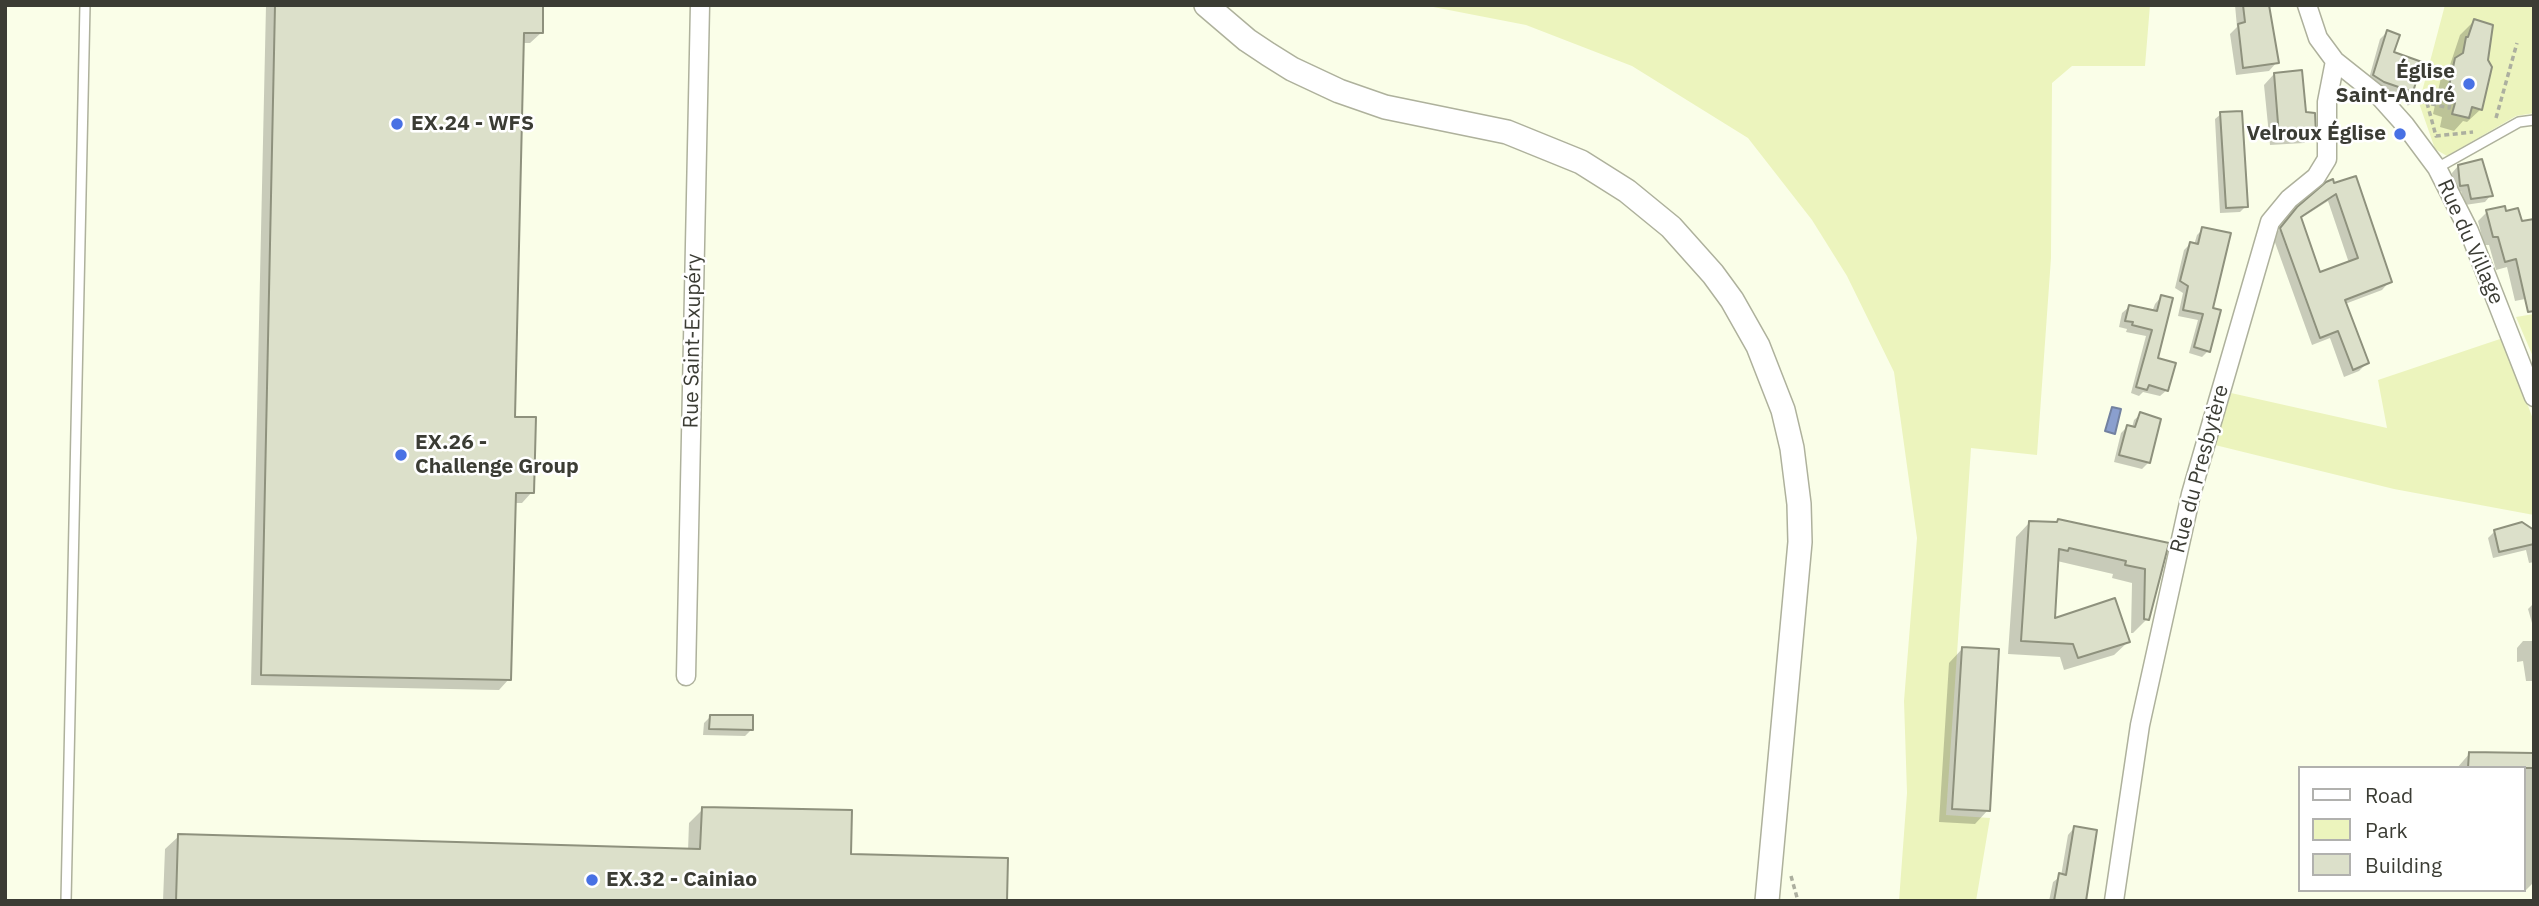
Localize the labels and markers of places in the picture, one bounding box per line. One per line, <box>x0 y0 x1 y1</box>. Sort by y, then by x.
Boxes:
place label: Église Saint-André <box>2336 59 2455 109</box>
marker: Église Saint-André <box>2461 76 2477 92</box>
place label: EX.24 - WFS <box>411 111 534 137</box>
marker: EX.24 - WFS <box>389 116 405 132</box>
place label: Velroux Église <box>2246 121 2386 147</box>
marker: Velroux Église <box>2392 126 2408 142</box>
place label: EX.26 - Challenge Group <box>415 430 579 480</box>
marker: EX.26 - Challenge Group <box>393 447 409 463</box>
place label: EX.32 - Cainiao <box>606 867 757 893</box>
marker: EX.32 - Cainiao <box>584 872 600 888</box>

